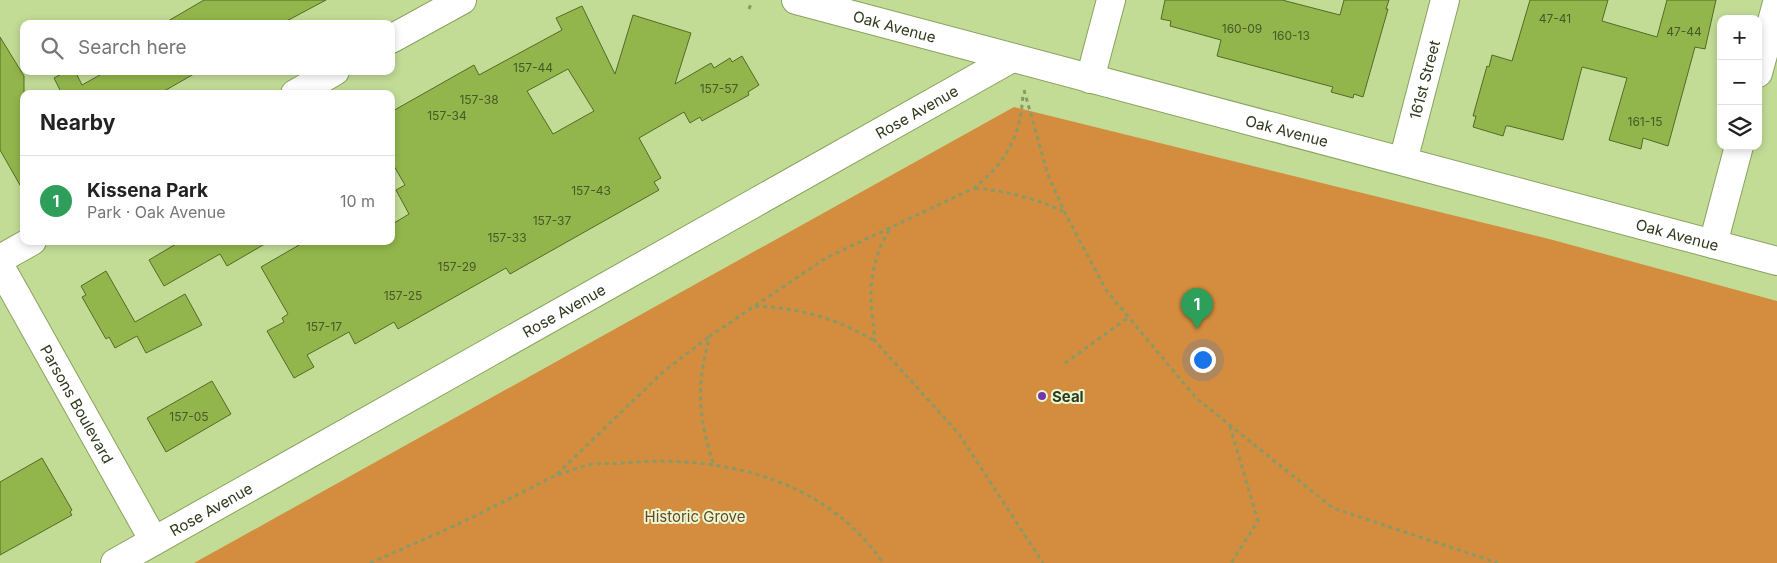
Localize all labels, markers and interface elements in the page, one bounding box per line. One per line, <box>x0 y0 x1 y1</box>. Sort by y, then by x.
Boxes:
street label: Oak Avenue <box>851 6 938 46</box>
house number: 47-41 <box>1539 11 1571 26</box>
map controls <box>1717 15 1762 150</box>
button: + <box>1717 15 1762 60</box>
search box <box>20 20 395 75</box>
house number: 160-09 <box>1222 21 1262 36</box>
house number: 47-44 <box>1666 24 1702 39</box>
house number: 160-13 <box>1272 28 1310 43</box>
icon: search <box>38 34 66 62</box>
text: Search here <box>78 36 187 59</box>
street label: 161st Street <box>1405 38 1444 121</box>
house number: 157-44 <box>513 60 553 75</box>
button: − <box>1717 60 1762 105</box>
house number: 157-57 <box>700 81 738 96</box>
street label: Rose Avenue <box>872 81 961 143</box>
house number: 157-38 <box>459 92 499 107</box>
button: layers <box>1717 105 1762 150</box>
house number: 157-34 <box>427 108 467 123</box>
text: Nearby <box>40 110 115 135</box>
street label: Oak Avenue <box>1243 110 1330 151</box>
house number: 161-15 <box>1628 114 1662 129</box>
text: Kissena Park <box>87 179 208 202</box>
house number: 157-43 <box>571 183 611 198</box>
text: 1 <box>53 191 59 211</box>
text: 10 m <box>340 191 375 211</box>
text: Park · Oak Avenue <box>87 202 226 222</box>
house number: 157-37 <box>533 213 571 228</box>
street label: Oak Avenue <box>1634 214 1721 255</box>
house number: 157-33 <box>487 230 527 245</box>
house number: 157-29 <box>438 259 476 274</box>
street label: Rose Avenue <box>519 279 609 341</box>
house number: 157-25 <box>384 288 422 303</box>
pin: 1 <box>1181 288 1213 329</box>
house number: 157-17 <box>306 319 342 334</box>
street label: Parsons Boulevard <box>36 341 118 466</box>
your location <box>1190 347 1216 373</box>
place label: Seal <box>1052 387 1084 406</box>
marker: Seal <box>1036 390 1048 402</box>
house number: 157-05 <box>169 409 209 424</box>
street label: Rose Avenue <box>166 478 256 540</box>
park label: Historic Grove <box>645 507 745 526</box>

